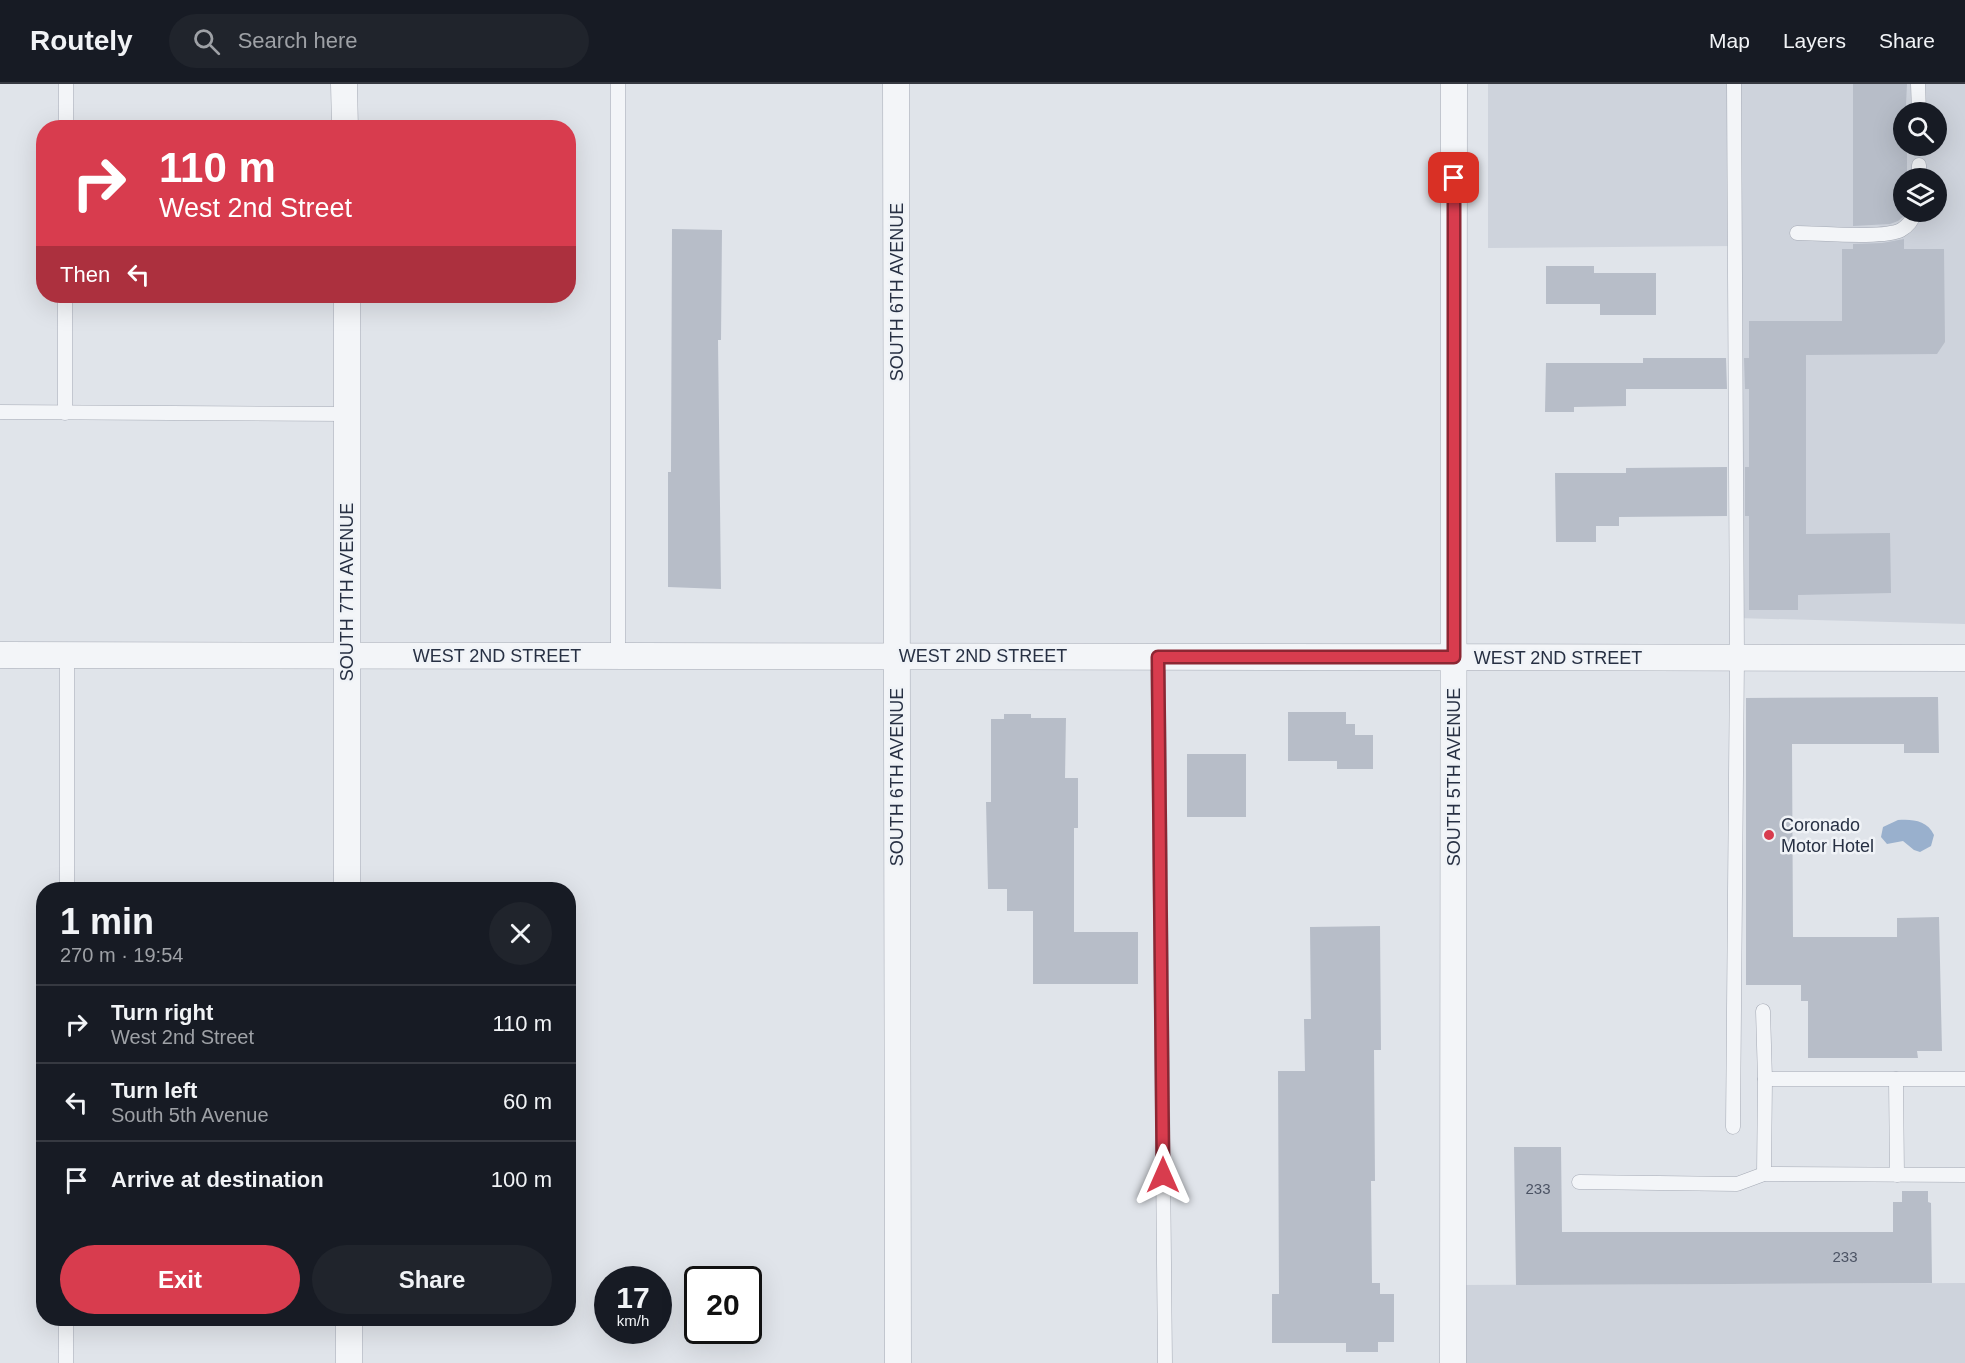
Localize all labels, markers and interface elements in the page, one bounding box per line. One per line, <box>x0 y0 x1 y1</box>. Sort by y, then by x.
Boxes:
search box <box>169 14 589 68</box>
text: Routely <box>30 25 133 56</box>
icon: search <box>190 25 223 58</box>
text: Search here <box>238 28 358 53</box>
text: Map <box>1709 29 1750 52</box>
text: Layers <box>1783 29 1846 52</box>
text: Share <box>1879 29 1935 52</box>
map controls <box>1893 102 1947 222</box>
button: search <box>1893 102 1947 156</box>
icon: right <box>60 144 138 222</box>
text: 110 m <box>159 144 276 191</box>
pin <box>1428 152 1479 203</box>
icon: arrive <box>1437 161 1470 194</box>
button: layers <box>1893 168 1947 222</box>
text: West 2nd Street <box>159 193 352 223</box>
street label: SOUTH 6TH AVENUE <box>887 203 907 381</box>
icon: left <box>122 258 155 291</box>
text: Then <box>60 262 110 287</box>
street label: SOUTH 7TH AVENUE <box>337 503 357 681</box>
street label: WEST 2ND STREET <box>413 646 581 666</box>
street label: WEST 2ND STREET <box>899 646 1067 666</box>
street label: WEST 2ND STREET <box>1474 648 1642 668</box>
street label: SOUTH 6TH AVENUE <box>887 688 907 866</box>
street label: SOUTH 5TH AVENUE <box>1444 688 1464 866</box>
place label: Coronado Motor Hotel <box>1781 815 1874 856</box>
marker: Coronado Motor Hotel <box>1762 828 1776 842</box>
text: 1 min <box>60 901 154 942</box>
button: close <box>489 902 552 965</box>
text: 270 m · 19:54 <box>60 944 183 966</box>
text: Turn right <box>111 1000 213 1025</box>
icon: right <box>60 1008 93 1041</box>
text: 110 m <box>492 1011 552 1036</box>
text: West 2nd Street <box>111 1026 254 1048</box>
text: Turn left <box>111 1078 197 1103</box>
icon: left <box>60 1086 93 1119</box>
text: 60 m <box>503 1089 552 1114</box>
text: South 5th Avenue <box>111 1104 269 1126</box>
position arrow <box>1131 1143 1195 1207</box>
icon: arrive <box>60 1164 93 1197</box>
text: Arrive at destination <box>111 1167 324 1192</box>
text: 100 m <box>491 1167 552 1192</box>
house number: 233 <box>1525 1180 1551 1197</box>
button: Exit <box>60 1245 300 1314</box>
button: Share <box>312 1245 552 1314</box>
house number: 233 <box>1832 1248 1858 1265</box>
speed limit sign: 20 <box>684 1266 762 1344</box>
text: 17 <box>616 1281 650 1314</box>
text: km/h <box>617 1312 649 1329</box>

